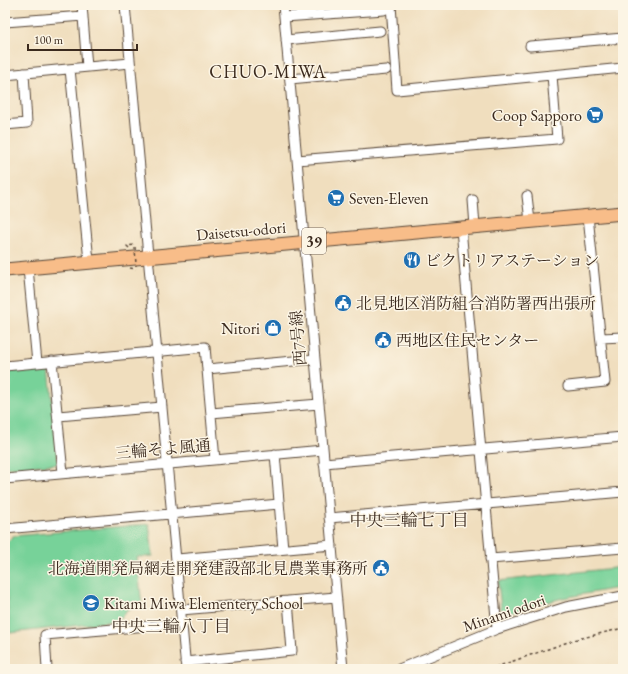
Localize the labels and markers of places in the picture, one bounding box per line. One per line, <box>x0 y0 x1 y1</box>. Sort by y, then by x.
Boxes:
place label: Coop Sapporo <box>492 105 582 126</box>
supermarket icon: Coop Sapporo <box>585 105 605 125</box>
supermarket icon: Seven-Eleven <box>326 188 346 208</box>
place label: Seven-Eleven <box>349 188 429 209</box>
restaurant icon: ビクトリアステーション <box>402 250 422 270</box>
place label: ビクトリアステーション <box>425 250 599 271</box>
public building icon: 北見地区消防組合消防署西出張所 <box>333 293 353 313</box>
place label: 北見地区消防組合消防署西出張所 <box>356 293 596 314</box>
place label: Nitori <box>221 318 260 339</box>
shop icon: Nitori <box>263 318 283 338</box>
public building icon: 西地区住民センター <box>373 330 393 350</box>
place label: 西地区住民センター <box>396 330 539 351</box>
place label: 北海道開発局網走開発建設部北見農業事務所 <box>48 558 368 579</box>
public building icon: 北海道開発局網走開発建設部北見農業事務所 <box>371 558 391 578</box>
school or university icon: Kitami Miwa Elementery School <box>81 593 101 613</box>
place label: Kitami Miwa Elementery School <box>104 593 303 614</box>

